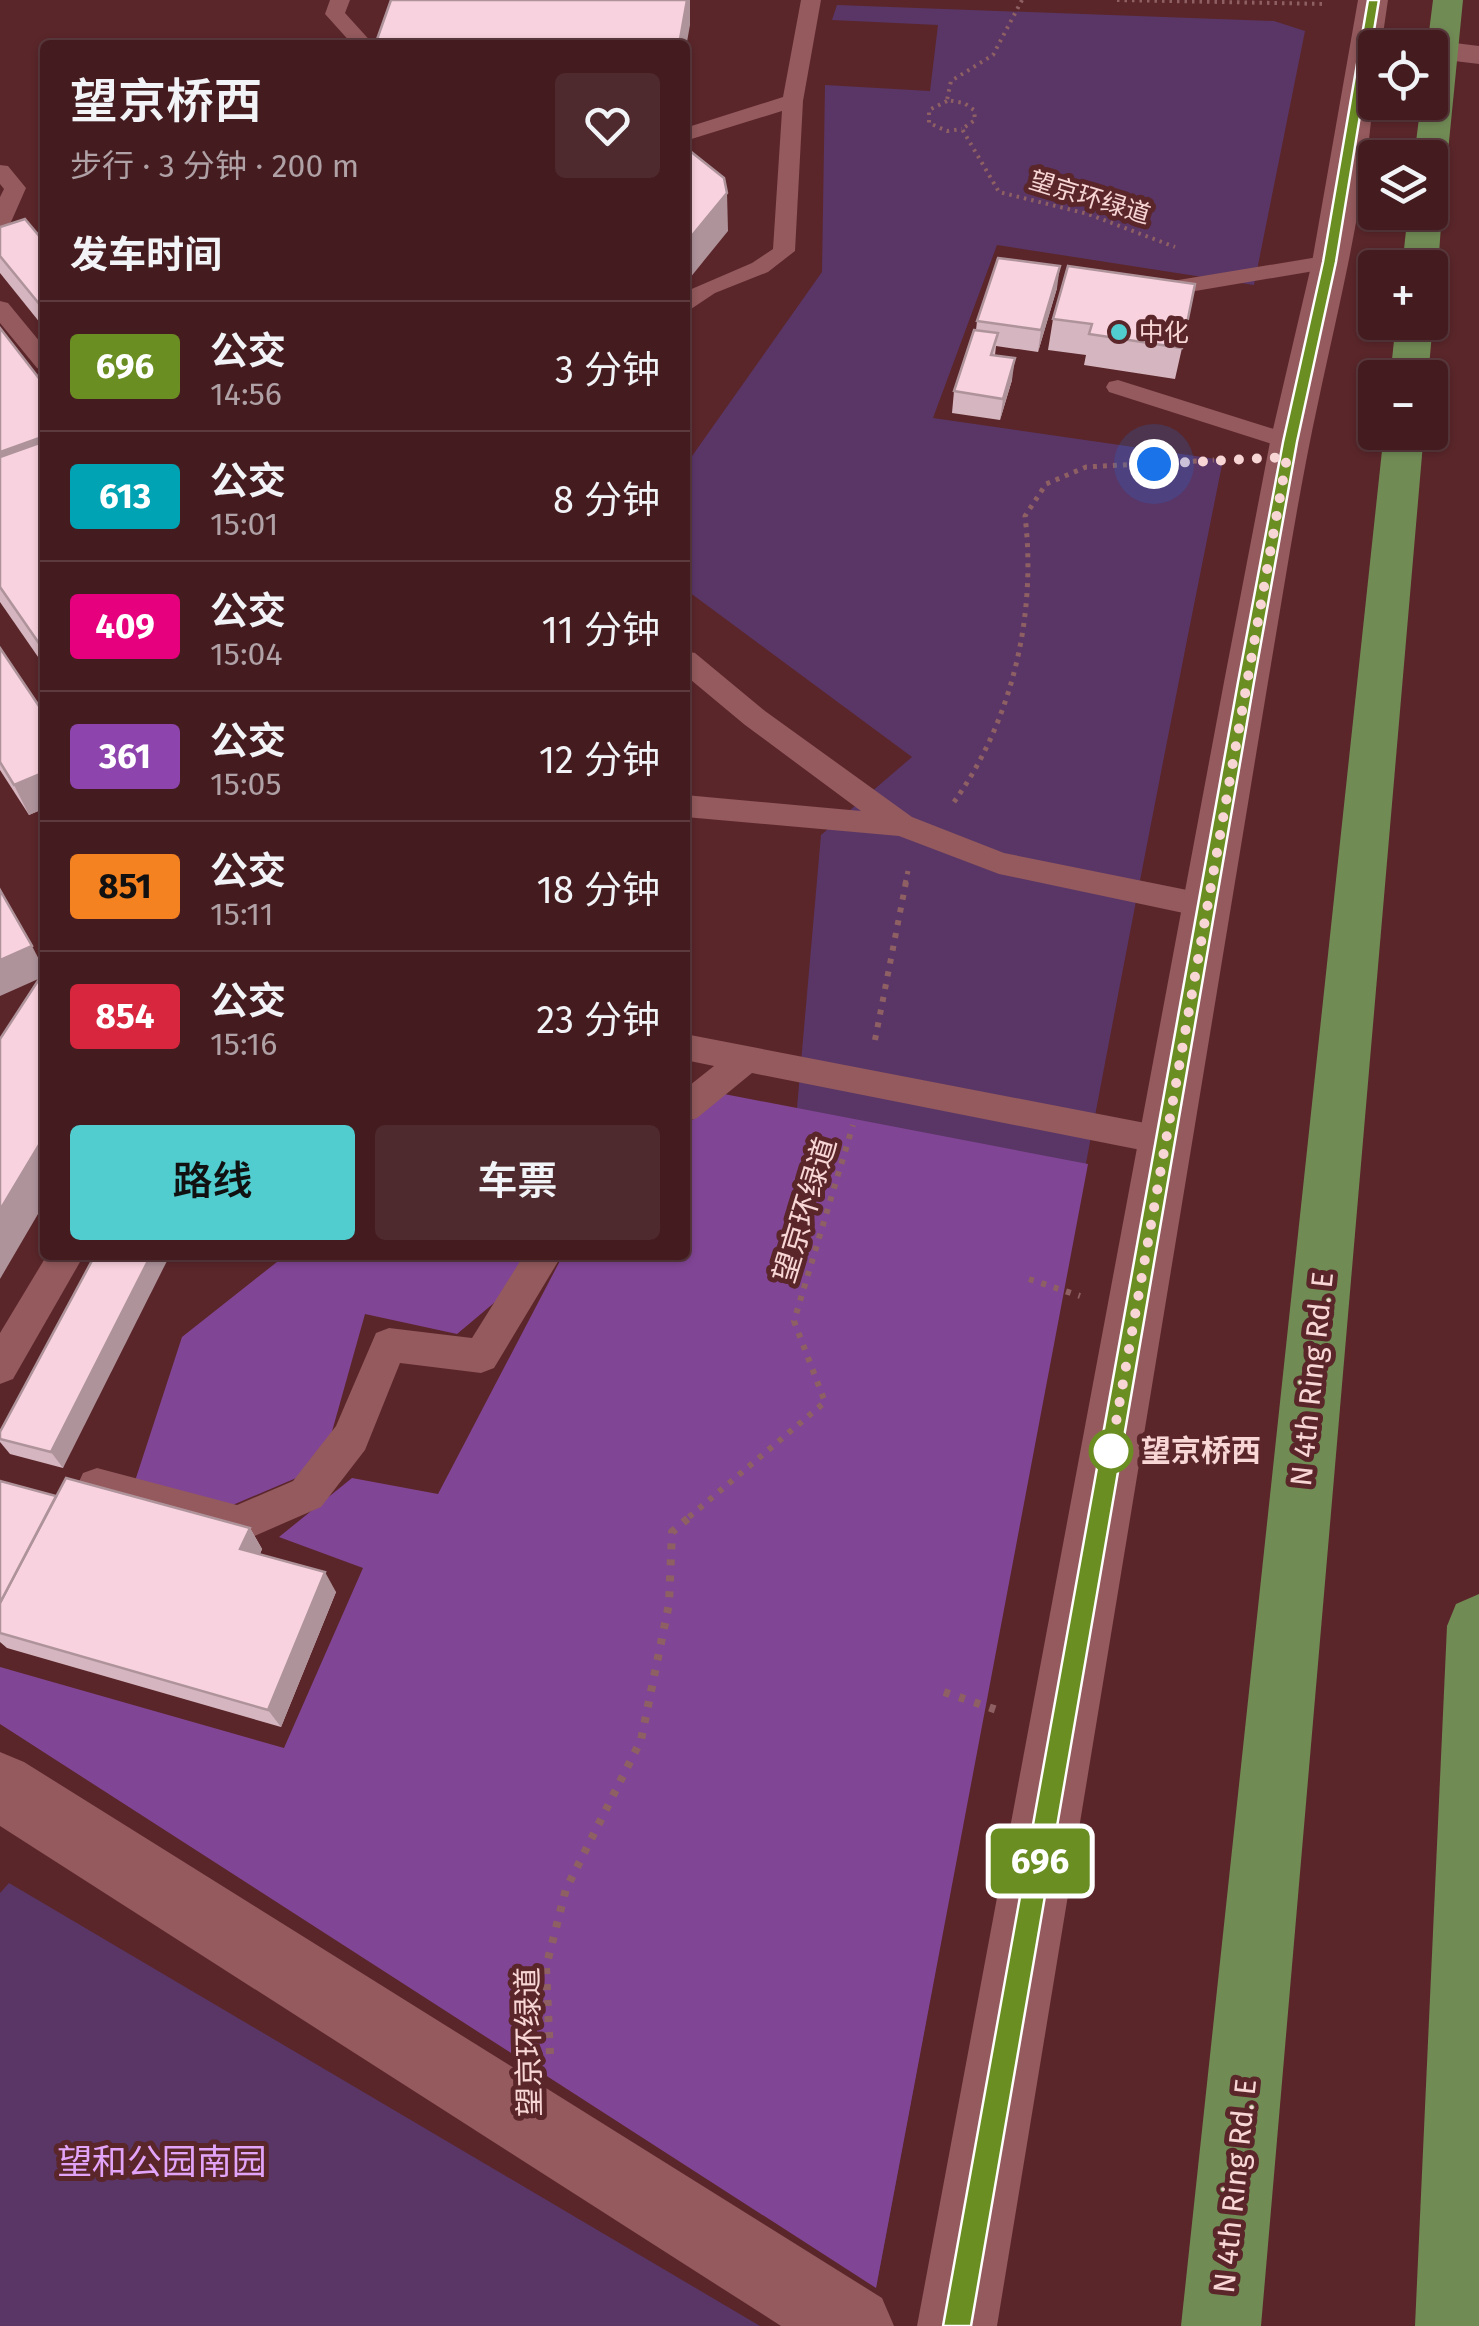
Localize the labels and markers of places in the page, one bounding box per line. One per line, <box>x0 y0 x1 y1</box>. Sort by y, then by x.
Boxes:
place label: 中化 <box>1139 318 1189 348</box>
marker: 中化 <box>1108 321 1130 343</box>
marker: 望京桥西 <box>1090 1430 1132 1472</box>
place label: 望京桥西 <box>1141 1433 1261 1469</box>

